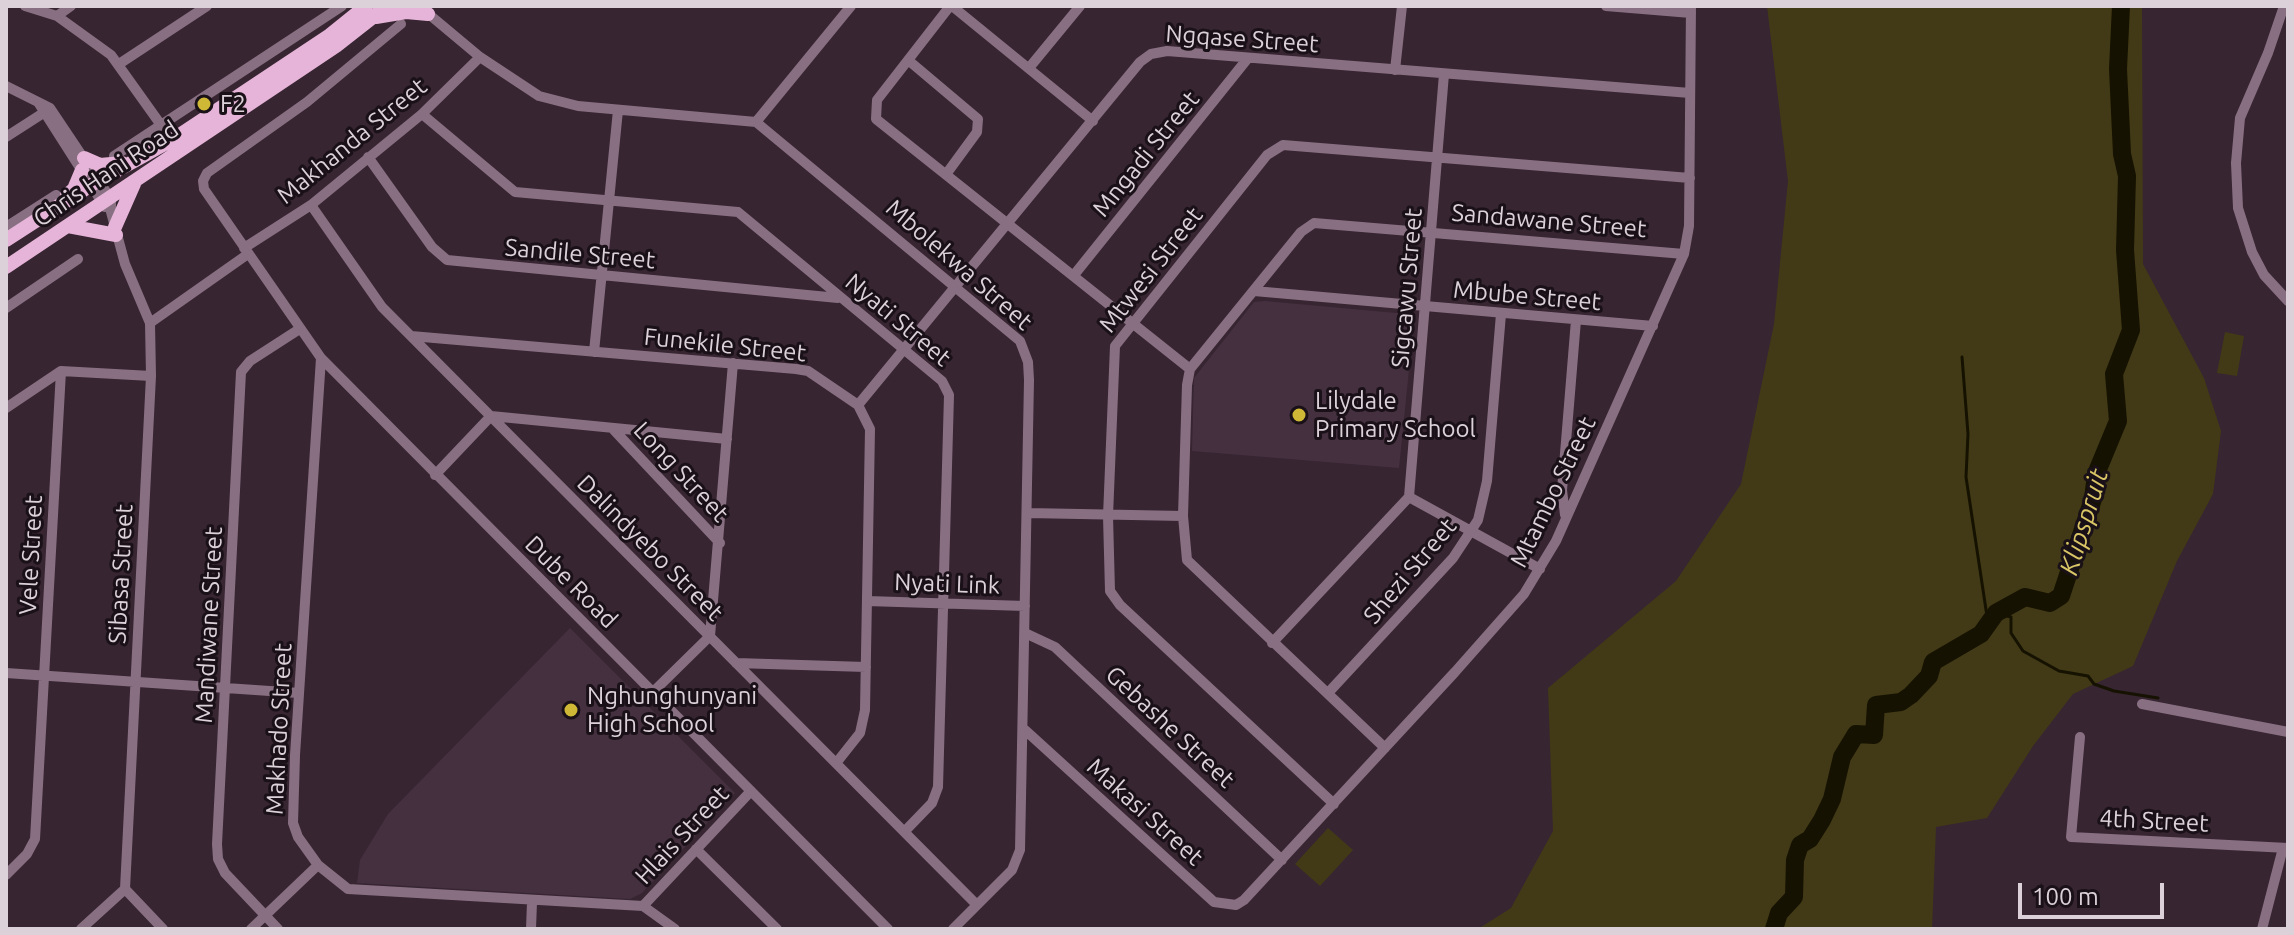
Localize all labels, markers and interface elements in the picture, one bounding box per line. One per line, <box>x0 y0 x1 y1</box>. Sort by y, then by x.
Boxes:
street label: Ngqase Street <box>1164 19 1320 59</box>
street label: Makhanda Street <box>271 72 433 210</box>
street label: Mngadi Street <box>1087 85 1205 223</box>
place label: F2 <box>220 90 246 118</box>
marker: F2 <box>195 95 213 113</box>
street label: Chris Hani Road <box>28 115 184 233</box>
street label: Mbolekwa Street <box>880 194 1038 336</box>
street label: Sandawane Street <box>1450 198 1648 244</box>
street label: Mtwesi Street <box>1093 202 1209 338</box>
street label: Sigcawu Street <box>1386 207 1428 369</box>
street label: Sandile Street <box>504 233 656 275</box>
street label: Nyati Street <box>839 268 957 372</box>
street label: Mbube Street <box>1452 275 1602 317</box>
street label: Funekile Street <box>642 322 808 368</box>
place label: Lilydale Primary School <box>1315 387 1476 443</box>
marker: Lilydale Primary School <box>1290 406 1308 424</box>
street label: Mtambo Street <box>1504 412 1602 572</box>
street label: Long Street <box>627 416 735 528</box>
water label: Klipspruit <box>2053 465 2115 579</box>
street label: Dalindyebo Street <box>571 469 729 627</box>
street label: Vele Street <box>13 494 49 616</box>
street label: Sibasa Street <box>103 503 139 645</box>
street label: Shezi Street <box>1358 512 1462 630</box>
street label: Mandiwane Street <box>189 526 229 724</box>
street label: Dube Road <box>519 530 623 634</box>
street label: Nyati Link <box>894 568 1000 600</box>
street label: Makhado Street <box>260 642 298 816</box>
street label: Gebashe Street <box>1100 660 1240 794</box>
place label: Nghunghunyani High School <box>587 682 757 738</box>
marker: Nghunghunyani High School <box>562 701 580 719</box>
street label: Makasi Street <box>1081 752 1209 872</box>
street label: Hlais Street <box>629 780 735 890</box>
street label: 4th Street <box>2099 804 2209 838</box>
scale bar <box>2022 867 2168 917</box>
text: 100 m <box>2032 883 2099 910</box>

